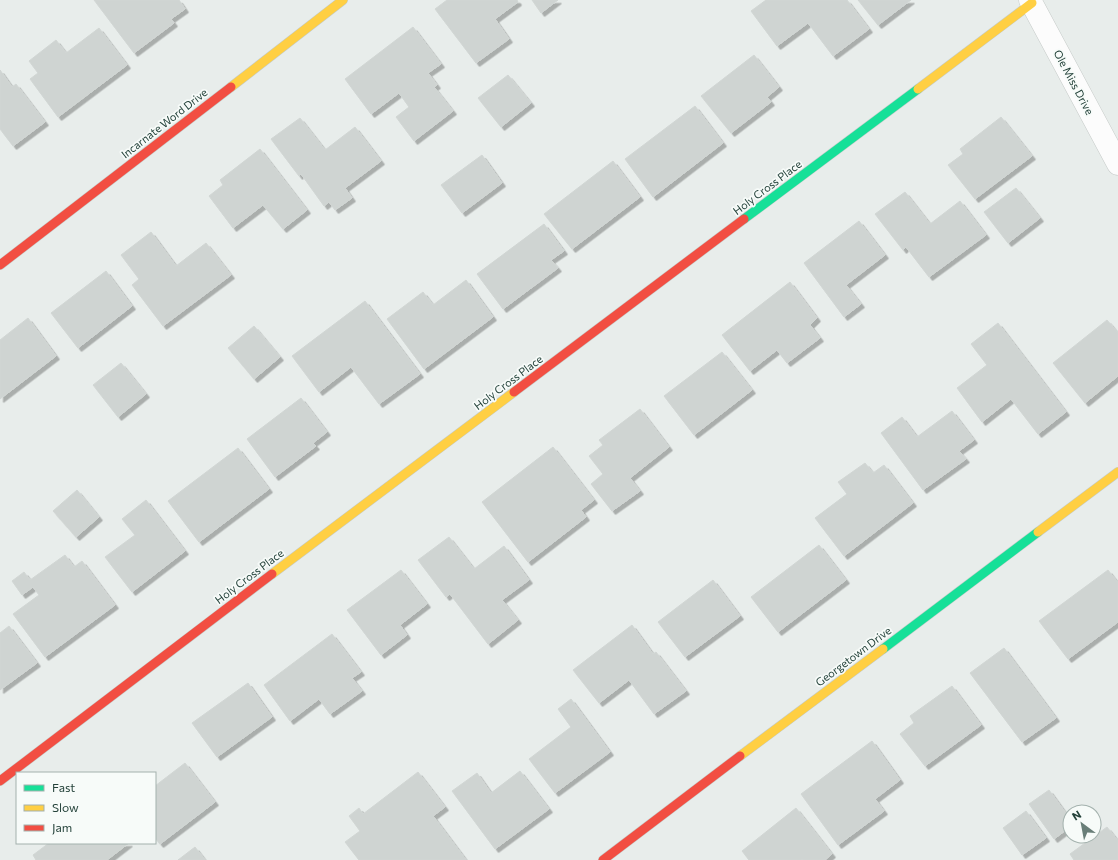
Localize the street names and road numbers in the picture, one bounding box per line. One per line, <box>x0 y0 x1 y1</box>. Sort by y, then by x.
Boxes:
street label: Ole Miss Drive <box>1051 47 1097 117</box>
street label: Incarnate Word Drive <box>118 85 210 161</box>
street label: Holy Cross Place <box>730 157 804 217</box>
street label: Holy Cross Place <box>471 352 545 412</box>
street label: Holy Cross Place <box>212 546 286 606</box>
street label: Georgetown Drive <box>813 623 893 689</box>

